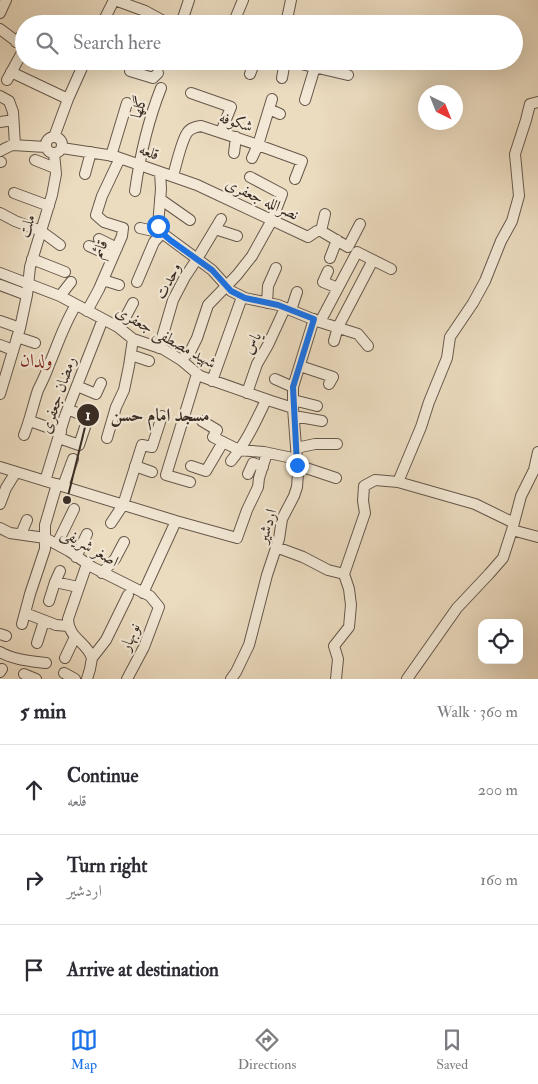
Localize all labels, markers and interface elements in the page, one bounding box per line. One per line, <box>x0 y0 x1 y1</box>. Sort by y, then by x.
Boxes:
search box <box>15 15 523 70</box>
icon: search <box>33 29 61 57</box>
text: Search here <box>73 31 161 55</box>
north arrow <box>418 85 463 130</box>
street label: گلها <box>126 93 152 121</box>
street label: شکوفه <box>216 107 256 137</box>
street label: قلعه <box>136 139 162 165</box>
street label: نصرالله جعفری <box>222 173 302 225</box>
street label: ملت <box>14 212 40 240</box>
route start <box>147 215 170 238</box>
street label: قائم <box>87 237 116 263</box>
street label: وحدت <box>150 259 186 303</box>
street label: شهید مصطفی جعفری <box>112 301 220 374</box>
street label: یاس <box>238 327 267 358</box>
district label: ولدان <box>20 349 52 372</box>
street label: رمضان جعفری <box>35 354 81 436</box>
callout: مسجد امام حسن <box>76 399 220 432</box>
text: مسجد امام حسن <box>110 404 210 431</box>
text: 1 <box>85 406 91 425</box>
route end <box>286 454 309 477</box>
street label: اردشیر <box>252 506 282 548</box>
street label: اصغر شریفی <box>57 523 122 572</box>
map controls <box>478 619 523 664</box>
button: locate <box>478 619 523 664</box>
street label: نوبهار <box>114 620 145 656</box>
text: 5 min <box>20 698 66 725</box>
text: Walk · 360 m <box>437 702 518 722</box>
text: Continue <box>67 764 138 788</box>
icon: ahead <box>20 776 48 804</box>
text: 200 m <box>478 780 518 800</box>
text: قلعه <box>67 791 87 811</box>
text: Turn right <box>67 854 147 878</box>
icon: right <box>20 866 48 894</box>
text: 160 m <box>480 870 518 890</box>
text: اردشیر <box>67 881 102 901</box>
icon: arrive <box>20 956 48 984</box>
text: Arrive at destination <box>67 958 219 982</box>
tab: Map <box>70 1026 98 1073</box>
tab: Directions <box>238 1026 296 1073</box>
tab: Saved <box>436 1026 468 1073</box>

